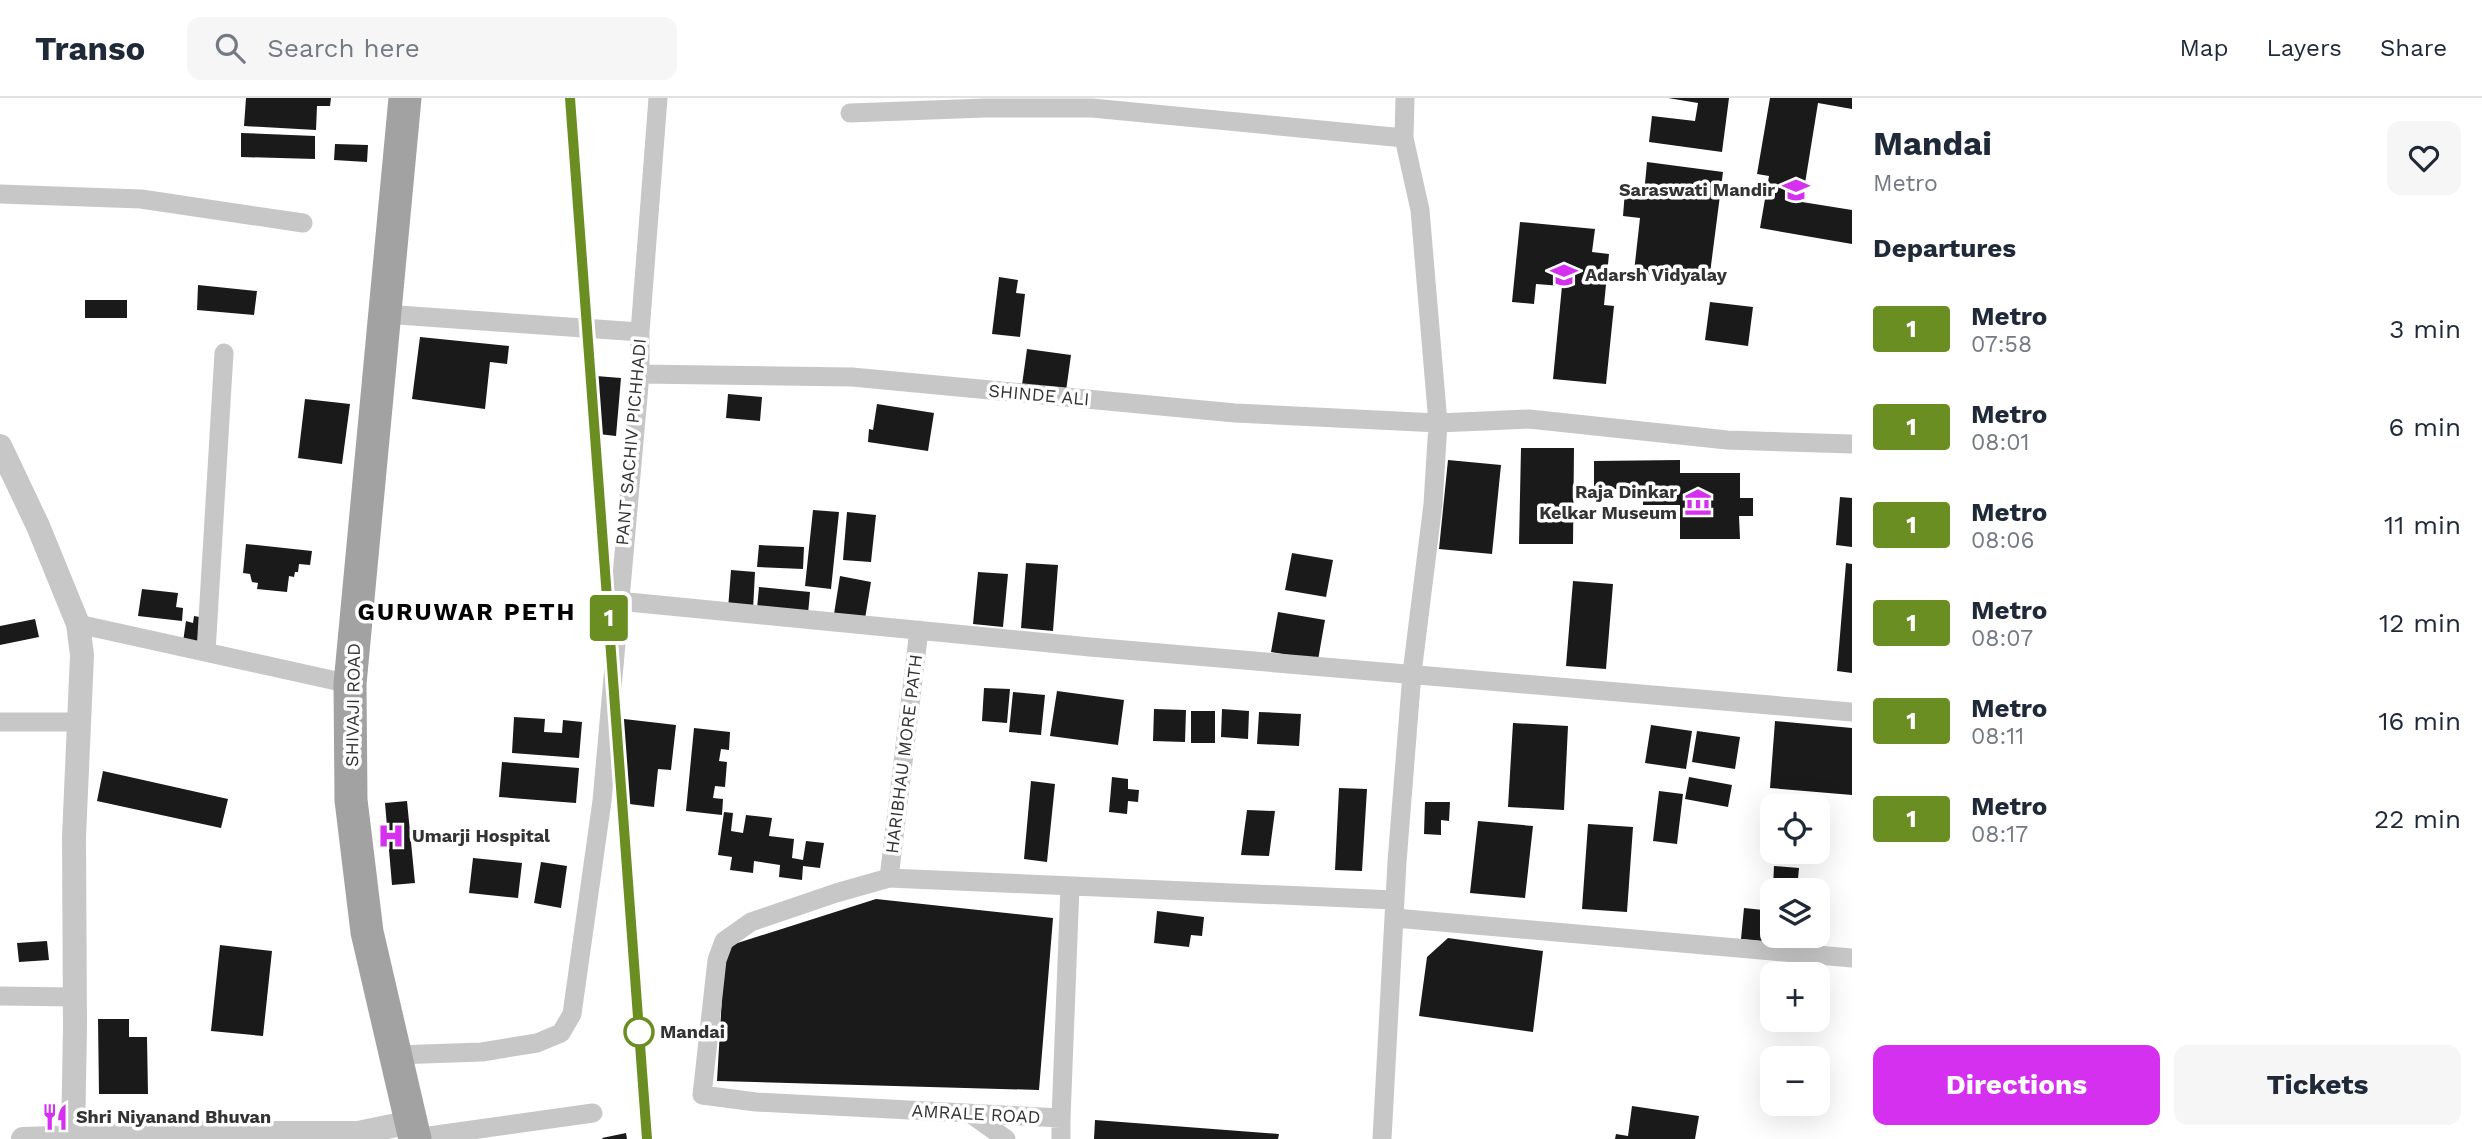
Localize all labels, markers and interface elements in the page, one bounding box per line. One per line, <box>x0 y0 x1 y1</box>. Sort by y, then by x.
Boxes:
search box <box>187 17 677 80</box>
text: Transo <box>35 29 145 68</box>
icon: search <box>211 29 249 67</box>
text: Search here <box>267 33 420 63</box>
text: Map <box>2180 34 2228 62</box>
text: Layers <box>2266 34 2342 62</box>
text: Share <box>2380 34 2447 62</box>
button: heart <box>2387 121 2461 195</box>
text: Mandai <box>1873 124 1992 163</box>
text: Metro <box>1873 170 1938 197</box>
school or university icon: Saraswati Mandir <box>1781 175 1811 205</box>
place label: Saraswati Mandir <box>1619 179 1775 200</box>
text: Departures <box>1873 233 2016 263</box>
school or university icon: Adarsh Vidyalay <box>1549 260 1579 290</box>
place label: Adarsh Vidyalay <box>1585 264 1728 285</box>
text: Metro <box>1971 301 2047 331</box>
text: 3 min <box>2389 314 2461 344</box>
text: 1 <box>1906 315 1917 343</box>
text: 07:58 <box>1971 331 2032 358</box>
street label: PANT SACHIV PICHHADI <box>611 337 650 546</box>
street label: SHINDE ALI <box>988 380 1090 409</box>
text: Metro <box>1971 399 2047 429</box>
text: 6 min <box>2389 412 2461 442</box>
text: 1 <box>1906 413 1917 441</box>
text: 08:01 <box>1971 429 2030 456</box>
place label: Raja Dinkar Kelkar Museum <box>1539 481 1677 523</box>
museum icon: Raja Dinkar Kelkar Museum <box>1683 487 1713 517</box>
text: Metro <box>1971 497 2047 527</box>
text: 11 min <box>2384 510 2461 540</box>
text: 1 <box>1906 511 1917 539</box>
text: 08:06 <box>1971 527 2035 554</box>
line badge: 1 <box>586 595 632 641</box>
text: Metro <box>1971 595 2047 625</box>
district label: GURUWAR PETH <box>358 598 576 626</box>
text: 1 <box>604 604 614 632</box>
text: 12 min <box>2379 608 2461 638</box>
text: 1 <box>1906 609 1917 637</box>
text: 08:07 <box>1971 625 2033 652</box>
street label: SHIVAJI ROAD <box>341 643 364 767</box>
street label: HARIBHAU MORE PATH <box>881 653 926 855</box>
text: Metro <box>1971 693 2047 723</box>
text: 16 min <box>2378 706 2461 736</box>
text: 1 <box>1906 707 1917 735</box>
text: 08:11 <box>1971 723 2024 750</box>
text: Metro <box>1971 791 2047 821</box>
map controls <box>1760 794 1830 1116</box>
button: locate <box>1760 794 1830 864</box>
text: 22 min <box>2374 804 2461 834</box>
text: 1 <box>1906 805 1917 833</box>
hospital icon: Umarji Hospital <box>376 821 406 851</box>
text: 08:17 <box>1971 821 2028 848</box>
place label: Umarji Hospital <box>412 825 550 846</box>
button: layers <box>1760 878 1830 948</box>
button: + <box>1760 962 1830 1032</box>
marker: Mandai <box>624 1017 654 1047</box>
place label: Mandai <box>660 1021 725 1042</box>
button: Directions <box>1873 1045 2160 1125</box>
button: Tickets <box>2174 1045 2461 1125</box>
button: − <box>1760 1046 1830 1116</box>
street label: AMRALE ROAD <box>911 1100 1041 1127</box>
restaurant icon: Shri Niyanand Bhuvan <box>40 1102 70 1132</box>
place label: Shri Niyanand Bhuvan <box>76 1106 271 1127</box>

